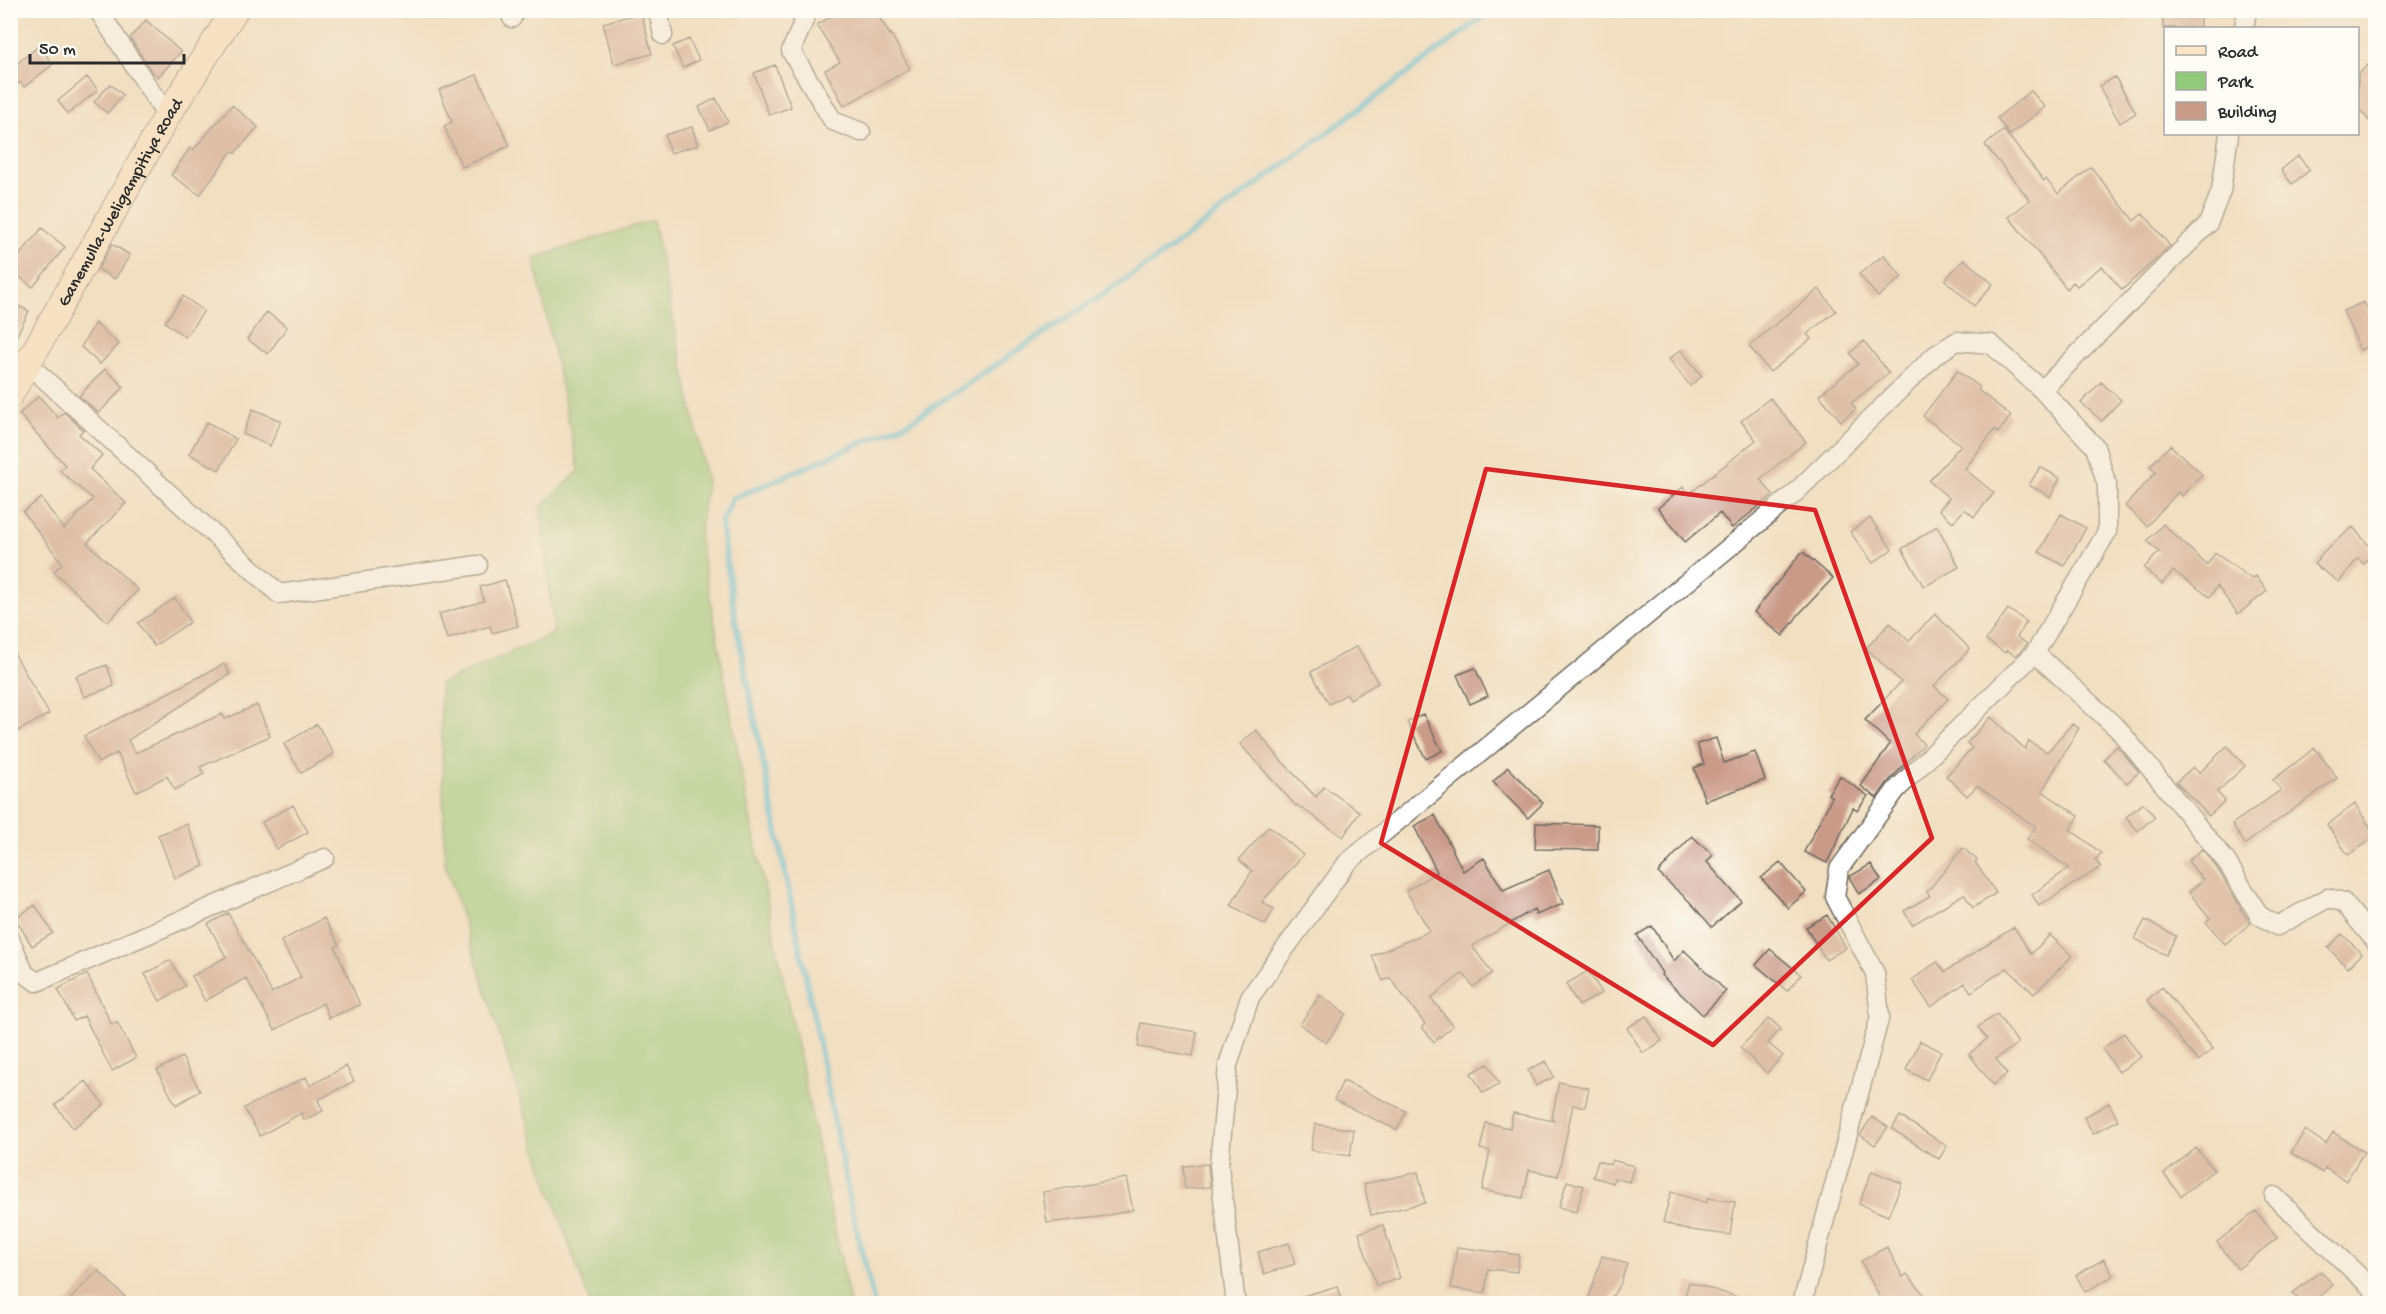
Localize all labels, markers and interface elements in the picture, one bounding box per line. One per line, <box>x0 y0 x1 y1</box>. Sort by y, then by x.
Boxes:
scale bar <box>30 27 184 65</box>
legend <box>2164 27 2359 135</box>
text: 50 m <box>39 40 76 61</box>
text: Road <box>2218 43 2259 64</box>
text: Park <box>2217 73 2254 94</box>
street label: Ganemulla-Weligampitiya Road <box>54 94 189 311</box>
text: Building <box>2217 103 2277 124</box>

